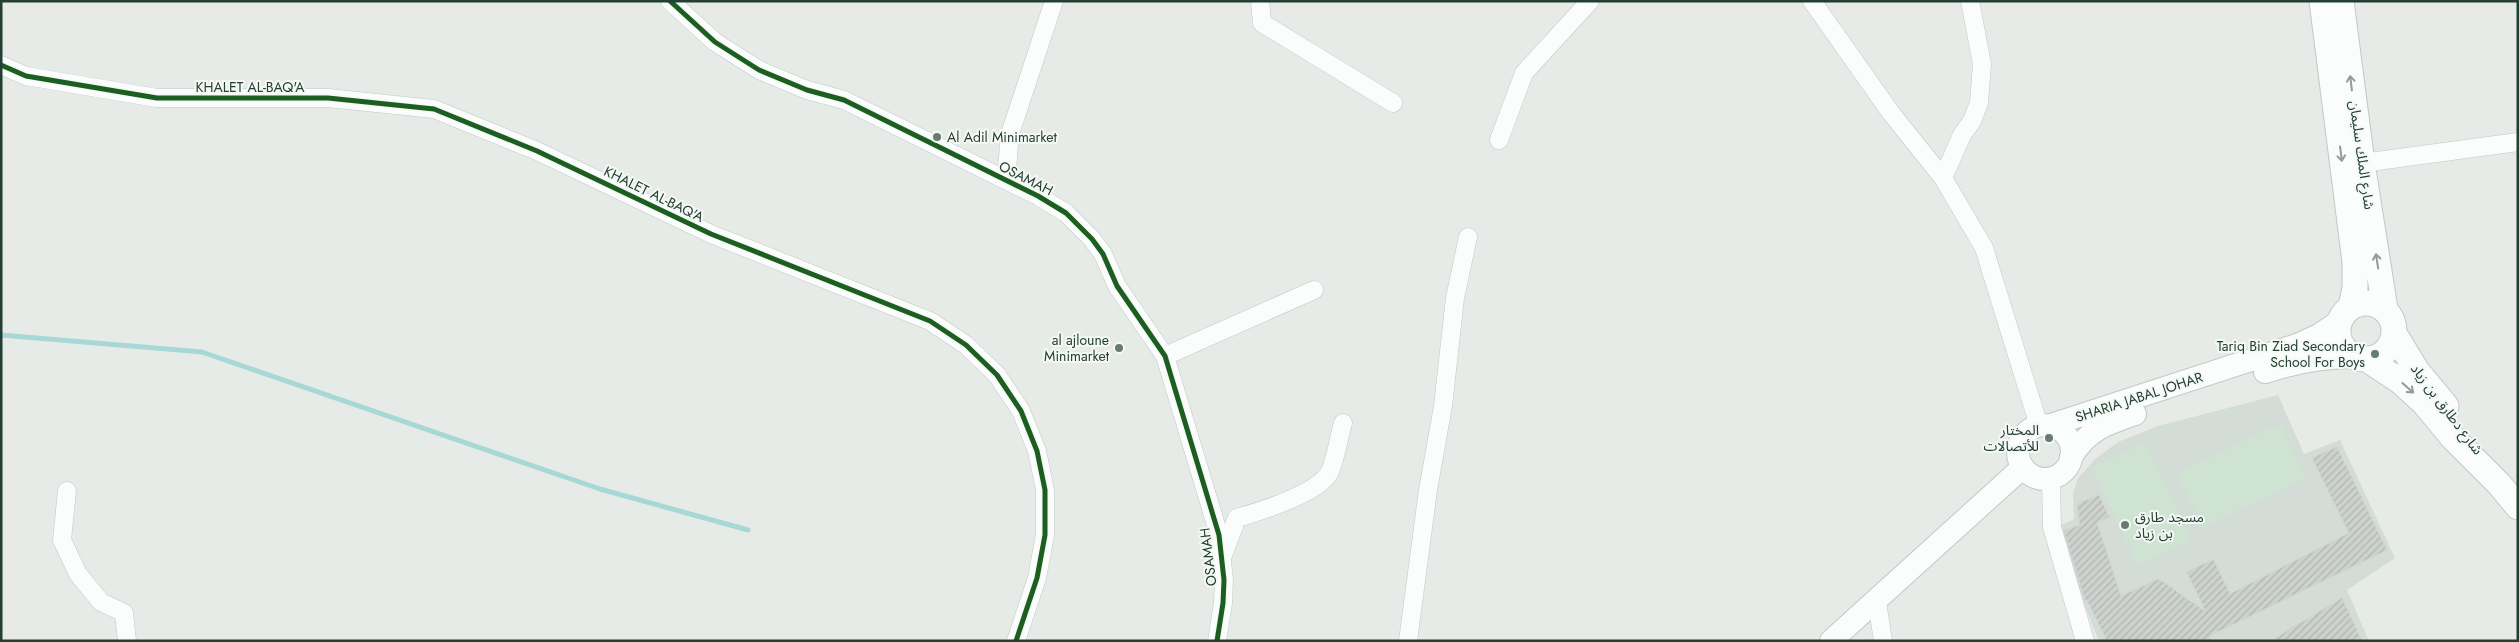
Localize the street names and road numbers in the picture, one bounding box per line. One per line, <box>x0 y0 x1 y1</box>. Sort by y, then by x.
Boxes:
street label: KHALET AL-BAQ'A <box>196 77 305 97</box>
street label: شارع الملك سليمان <box>2343 99 2380 211</box>
street label: OSAMAH <box>995 156 1057 200</box>
street label: KHALET AL-BAQ'A <box>601 161 708 227</box>
street label: شارع دطارق بن زياد <box>2405 359 2488 459</box>
street label: SHARIA JABAL JOHAR <box>2073 367 2206 427</box>
street label: OSAMAH <box>1195 527 1221 587</box>

